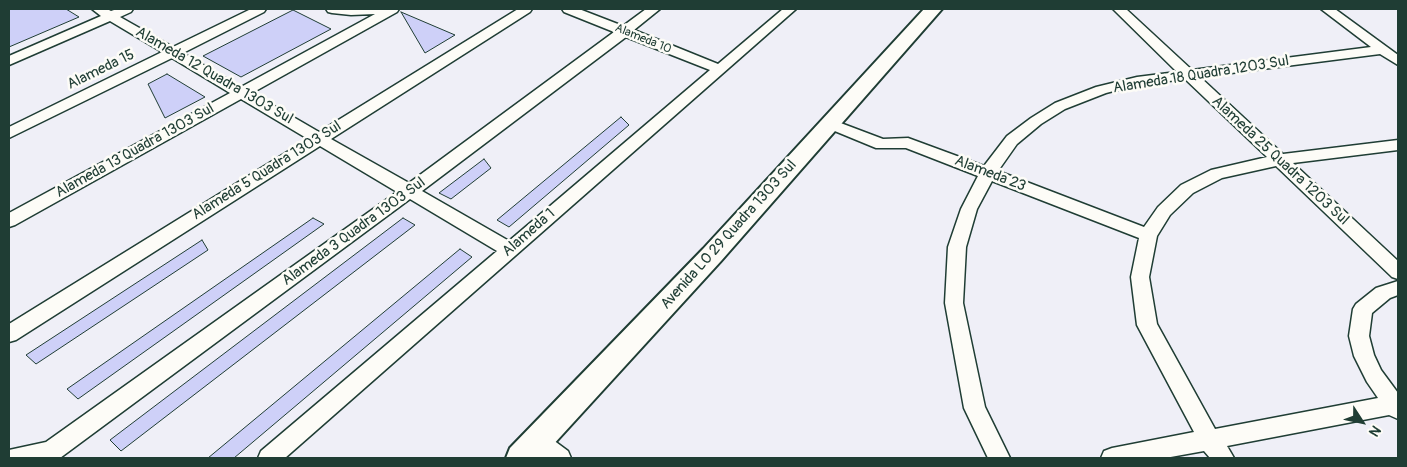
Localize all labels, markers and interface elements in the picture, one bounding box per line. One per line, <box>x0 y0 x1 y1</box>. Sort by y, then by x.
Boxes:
street label: Alameda 10 <box>613 21 673 57</box>
street label: Alameda 12 Quadra 1303 Sul <box>132 24 296 128</box>
street label: Alameda 15 <box>64 46 138 94</box>
street label: Alameda 18 Quadra 1203 Sul <box>1112 52 1290 98</box>
street label: Alameda 25 Quadra 1203 Sul <box>1208 93 1352 229</box>
street label: Alameda 13 Quadra 1303 Sul <box>53 100 217 202</box>
street label: Alameda 5 Quadra 1303 Sul <box>189 118 345 224</box>
street label: Alameda 23 <box>952 152 1028 196</box>
street label: Avenida LO 29 Quadra 1303 Sul <box>657 157 801 313</box>
street label: Alameda 3 Quadra 1303 Sul <box>279 174 429 290</box>
street label: Alameda 1 <box>499 205 559 261</box>
north arrow <box>1337 397 1387 447</box>
text: N <box>1365 422 1384 440</box>

